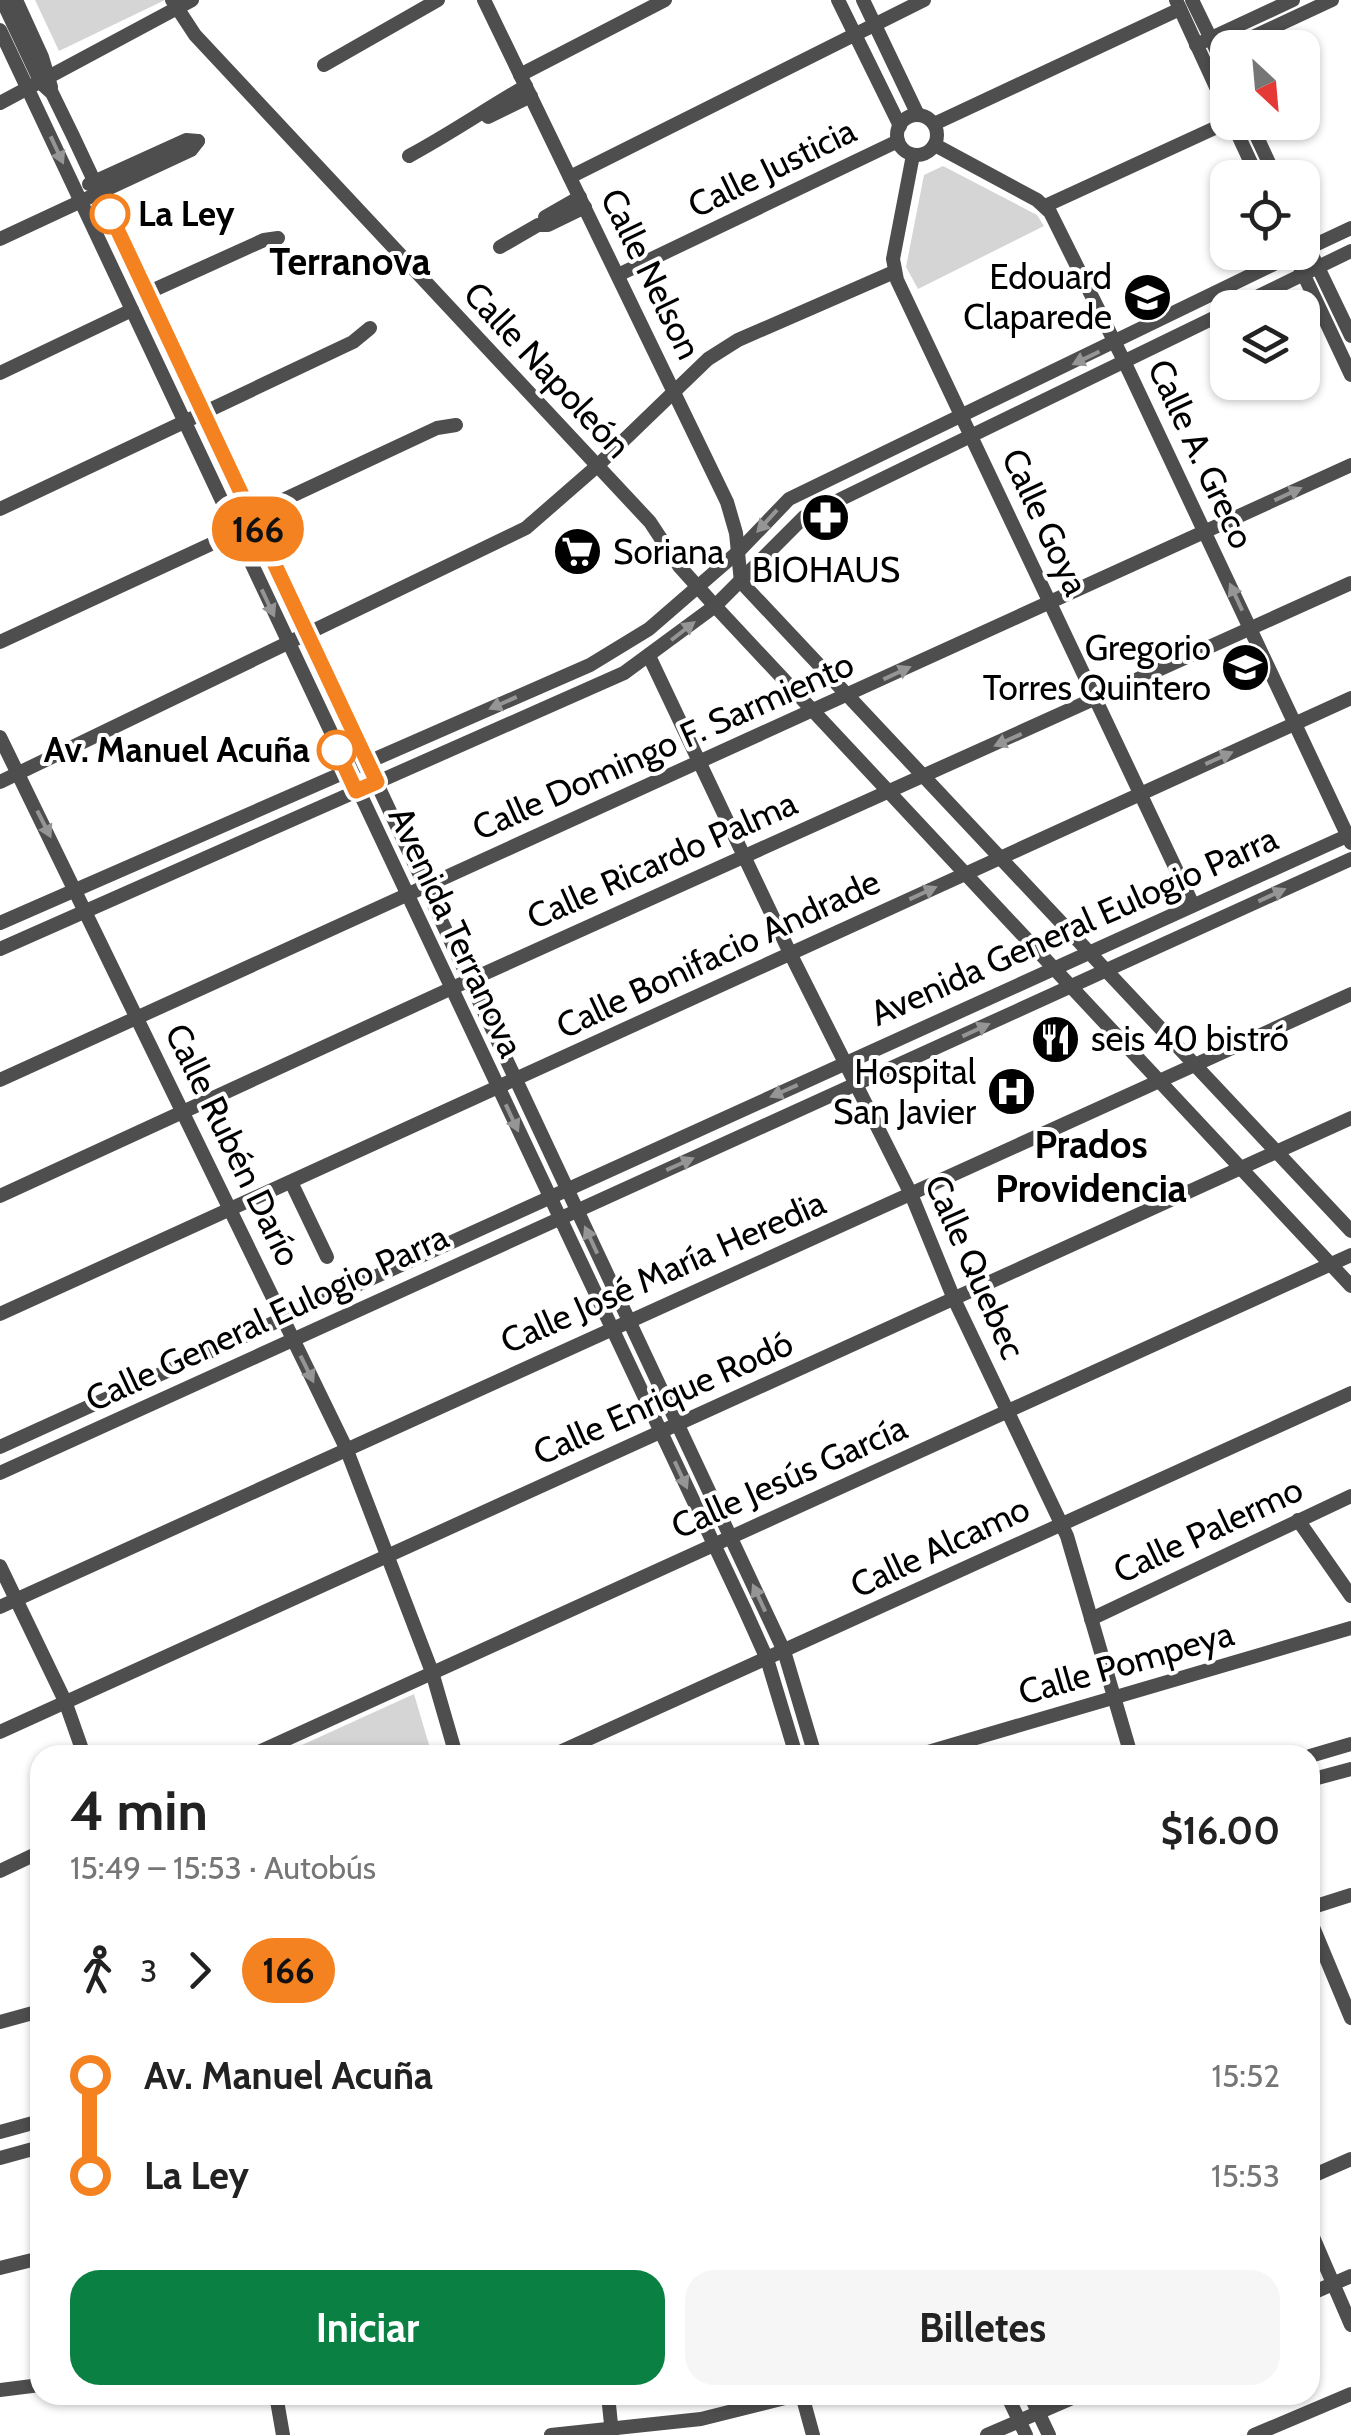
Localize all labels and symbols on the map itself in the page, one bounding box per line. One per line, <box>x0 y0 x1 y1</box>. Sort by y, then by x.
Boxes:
north arrow <box>1210 30 1320 140</box>
street label: Calle Justicia <box>681 108 863 227</box>
one-way arrow <box>48 135 65 164</box>
street label: Calle Nelson <box>592 182 711 366</box>
place label: La Ley <box>138 192 235 235</box>
marker: La Ley <box>91 195 129 233</box>
district label: Terranova <box>269 238 431 285</box>
place label: Edouard Claparede <box>963 255 1112 338</box>
school or university icon: Edouard Claparede <box>1121 271 1173 323</box>
street label: Calle Napoleón <box>455 273 640 467</box>
one-way arrow <box>1072 349 1101 366</box>
street label: Calle A. Greco <box>1139 352 1264 555</box>
street label: Calle Goya <box>993 442 1098 602</box>
one-way arrow <box>1274 486 1303 503</box>
pharmacy icon: BIOHAUS <box>800 492 852 544</box>
line badge: 166 <box>200 496 316 562</box>
one-way arrow <box>756 509 779 533</box>
supermarket icon: Soriana <box>552 526 604 578</box>
place label: Soriana <box>613 530 725 573</box>
place label: BIOHAUS <box>752 548 900 591</box>
one-way arrow <box>1227 582 1244 611</box>
one-way arrow <box>260 588 276 618</box>
one-way arrow <box>670 621 695 642</box>
place label: Gregorio Torres Quintero <box>983 626 1211 709</box>
street label: Calle Domingo F. Sarmiento <box>466 642 860 849</box>
school or university icon: Gregorio Torres Quintero <box>1220 642 1272 694</box>
one-way arrow <box>883 665 912 682</box>
one-way arrow <box>488 695 518 711</box>
place label: Av. Manuel Acuña <box>44 728 311 771</box>
marker: Av. Manuel Acuña <box>318 731 356 769</box>
one-way arrow <box>993 731 1022 748</box>
one-way arrow <box>1204 750 1233 766</box>
street label: Calle Ricardo Palma <box>520 781 804 938</box>
street label: Avenida Terranova <box>380 800 533 1064</box>
one-way arrow <box>35 810 52 839</box>
street label: Avenida General Eulogio Parra <box>864 816 1284 1035</box>
street label: Calle Bonifacio Andrade <box>549 860 886 1047</box>
one-way arrow <box>908 885 938 901</box>
one-way arrow <box>1257 887 1287 903</box>
restaurant icon: seis 40 bistró <box>1030 1013 1082 1065</box>
street label: Calle Rubén Darío <box>156 1017 311 1273</box>
place label: seis 40 bistró <box>1091 1017 1289 1060</box>
one-way arrow <box>961 1022 991 1038</box>
place label: Hospital San Javier <box>833 1050 977 1133</box>
hospital icon: Hospital San Javier <box>985 1066 1037 1118</box>
one-way arrow <box>769 1082 798 1099</box>
one-way arrow <box>503 1104 520 1133</box>
district label: Prados Providencia <box>995 1121 1187 1212</box>
one-way arrow <box>665 1156 695 1172</box>
street label: Calle Quebec <box>916 1168 1035 1365</box>
street label: Calle José María Heredia <box>494 1180 832 1363</box>
street label: Calle General Eulogio Parra <box>79 1214 455 1421</box>
one-way arrow <box>583 1225 600 1254</box>
street label: Calle Enrique Rodó <box>526 1321 799 1474</box>
one-way arrow <box>298 1355 315 1384</box>
street label: Calle Jesús García <box>664 1405 913 1548</box>
one-way arrow <box>672 1461 689 1490</box>
street label: Calle Palermo <box>1106 1467 1309 1592</box>
street label: Calle Alcamo <box>843 1486 1036 1607</box>
one-way arrow <box>751 1583 767 1612</box>
street label: Calle Pompeya <box>1013 1611 1238 1714</box>

